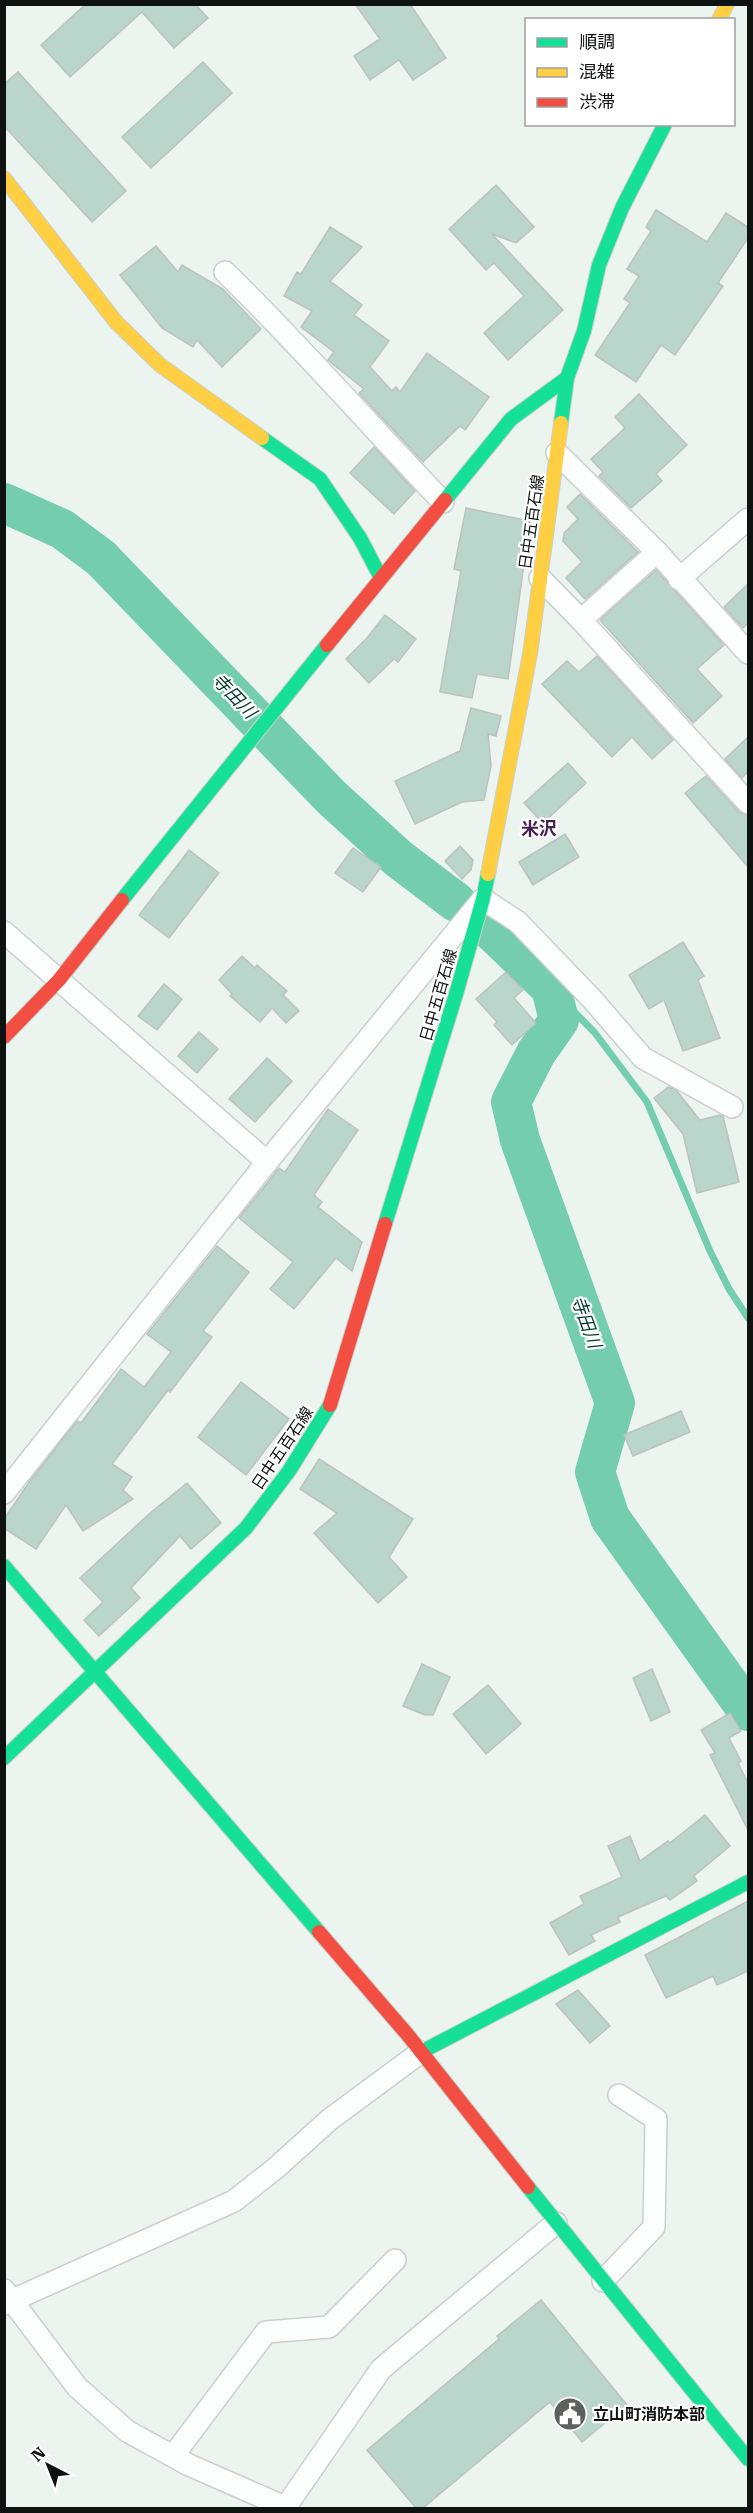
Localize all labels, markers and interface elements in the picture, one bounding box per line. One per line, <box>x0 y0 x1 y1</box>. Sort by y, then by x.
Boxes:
legend <box>525 18 735 126</box>
text: 順調 <box>579 31 615 52</box>
text: 混雑 <box>579 61 615 82</box>
text: 渋滞 <box>579 91 615 112</box>
street label: 日中五百石線 <box>515 473 548 571</box>
water label: 寺田川 <box>208 669 262 724</box>
district label: 米沢 <box>521 818 557 839</box>
street label: 日中五百石線 <box>416 946 461 1044</box>
water label: 寺田川 <box>567 1293 606 1353</box>
street label: 日中五百石線 <box>248 1403 317 1493</box>
public building icon: 立山町消防本部 <box>552 2396 588 2432</box>
place label: 立山町消防本部 <box>593 2405 705 2424</box>
north arrow <box>18 2435 78 2495</box>
text: N <box>27 2443 49 2465</box>

